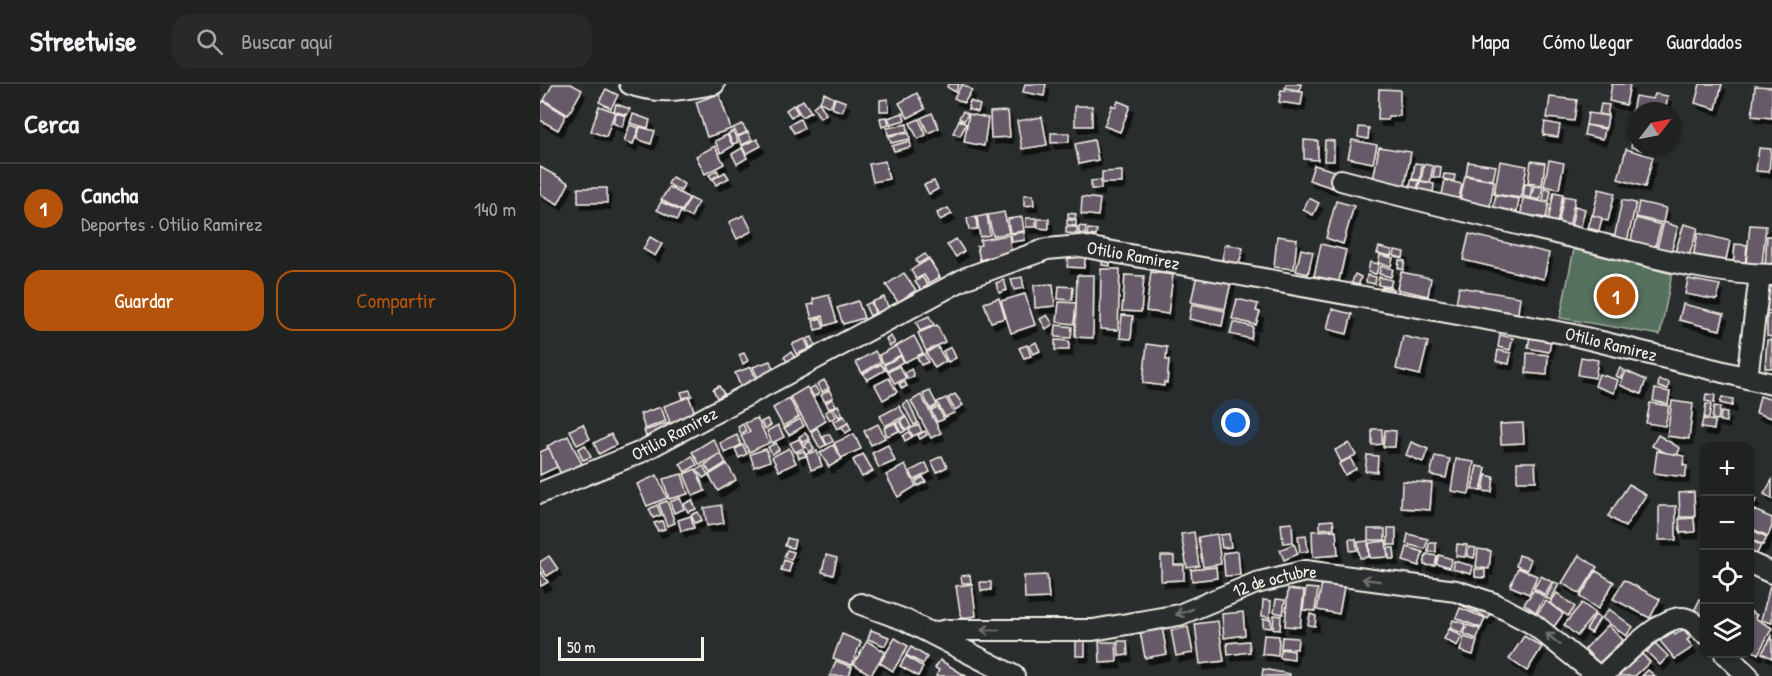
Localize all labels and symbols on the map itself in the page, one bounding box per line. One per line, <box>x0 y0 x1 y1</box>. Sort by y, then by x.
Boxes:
north arrow <box>1628 102 1682 156</box>
street label: Otilio Ramirez <box>1085 234 1182 276</box>
pin: 1 <box>1596 274 1636 318</box>
street label: Otilio Ramirez <box>1563 321 1660 367</box>
street label: Otilio Ramirez <box>628 400 722 466</box>
your location <box>1221 408 1250 437</box>
street label: 12 de octubre <box>1229 558 1319 603</box>
one-way arrow <box>1362 574 1381 585</box>
one-way arrow <box>1175 608 1193 619</box>
one-way arrow <box>981 624 1001 636</box>
one-way arrow <box>1545 633 1561 646</box>
scale bar <box>558 634 704 662</box>

